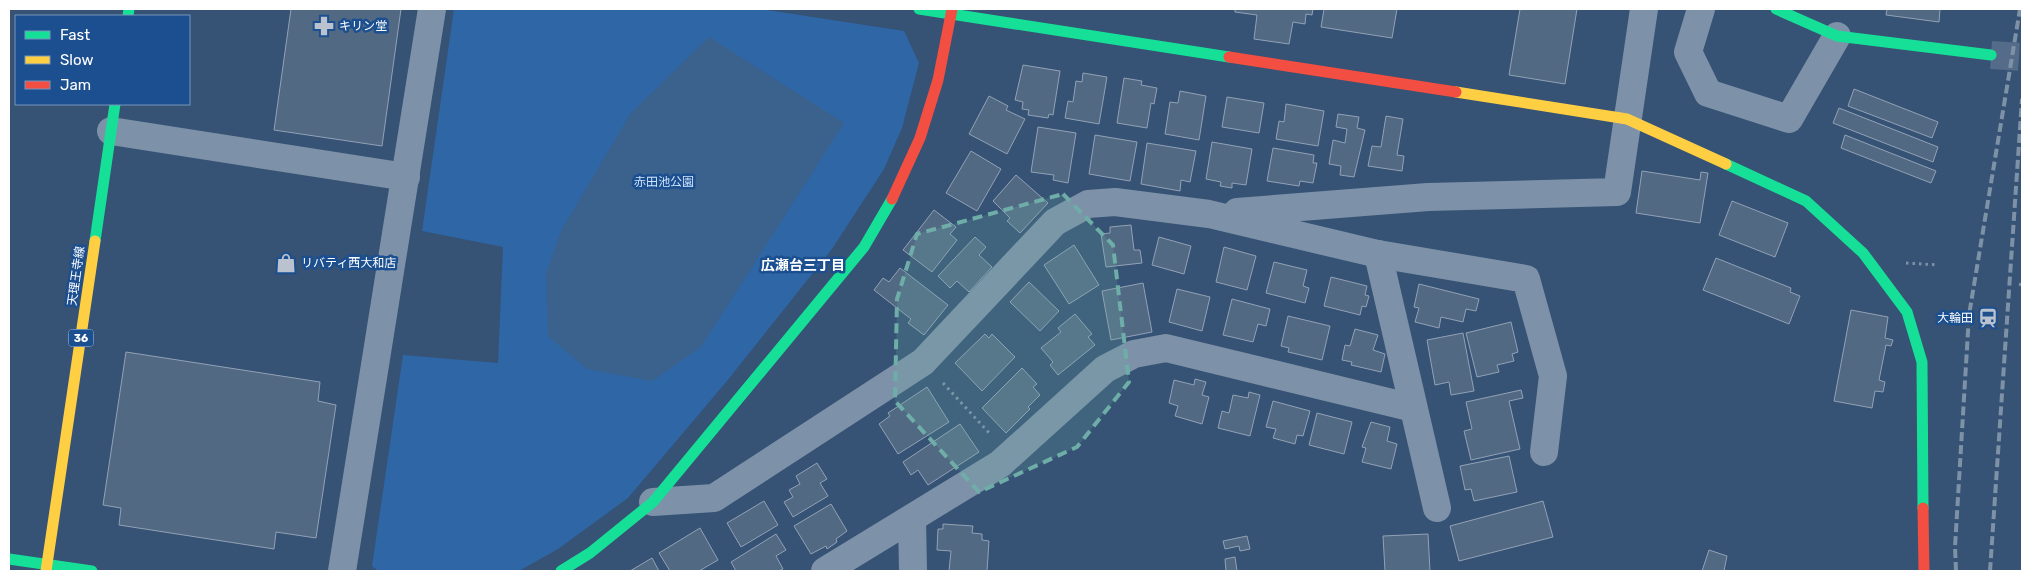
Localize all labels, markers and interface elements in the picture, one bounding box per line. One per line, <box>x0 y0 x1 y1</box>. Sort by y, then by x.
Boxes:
legend <box>15 15 190 105</box>
pharmacy icon: キリン堂 <box>313 15 335 37</box>
place label: キリン堂 <box>339 19 387 33</box>
text: Fast <box>60 26 90 44</box>
text: Slow <box>60 51 93 69</box>
text: Jam <box>60 76 91 94</box>
park label: 赤田池公園 <box>634 175 694 189</box>
street label: 天理王寺線 <box>65 245 87 307</box>
shop icon: リバティ西大和店 <box>275 252 297 274</box>
place label: リバティ西大和店 <box>301 256 396 270</box>
district label: 広瀬台三丁目 <box>761 257 845 274</box>
station icon: 大輪田 <box>1977 307 1999 329</box>
place label: 大輪田 <box>1937 311 1973 325</box>
road number: 36 <box>68 329 94 346</box>

